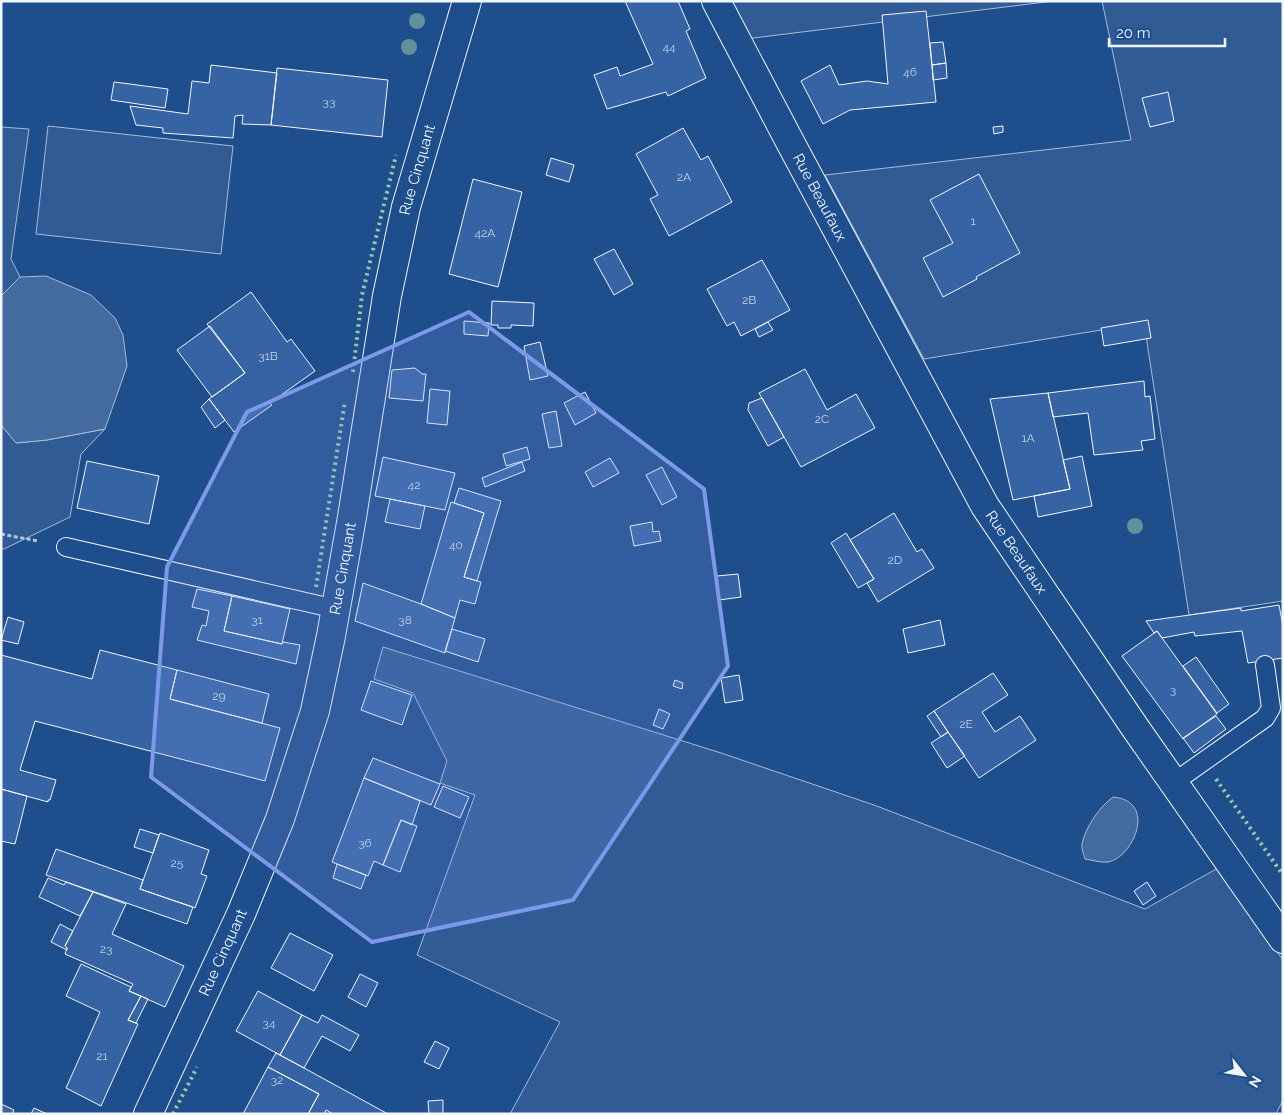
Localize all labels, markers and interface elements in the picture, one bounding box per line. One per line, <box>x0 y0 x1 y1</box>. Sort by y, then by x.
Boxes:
scale bar <box>1109 15 1225 47</box>
text: 20 m <box>1116 24 1151 42</box>
house number: 44 <box>662 40 676 54</box>
house number: 46 <box>903 65 917 79</box>
house number: 33 <box>323 95 335 109</box>
street label: Rue Cinquant <box>396 122 439 217</box>
street label: Rue Beaufaux <box>789 150 851 245</box>
house number: 2A <box>677 170 691 184</box>
house number: 1 <box>970 214 976 228</box>
house number: 42A <box>475 226 495 240</box>
house number: 2B <box>742 293 756 307</box>
house number: 31B <box>258 349 278 363</box>
house number: 2C <box>815 412 829 426</box>
house number: 1A <box>1021 431 1035 445</box>
house number: 42 <box>408 478 420 492</box>
street label: Rue Beaufaux <box>982 507 1051 598</box>
street label: Rue Cinquant <box>326 521 360 616</box>
house number: 40 <box>449 538 463 552</box>
house number: 2D <box>888 553 903 567</box>
house number: 31 <box>251 613 263 627</box>
house number: 38 <box>398 613 412 627</box>
house number: 3 <box>1170 683 1176 697</box>
house number: 29 <box>212 689 226 703</box>
house number: 2E <box>959 717 973 731</box>
house number: 36 <box>358 836 372 850</box>
house number: 25 <box>171 856 184 870</box>
street label: Rue Cinquant <box>195 907 251 999</box>
house number: 23 <box>100 942 112 956</box>
house number: 34 <box>263 1016 276 1030</box>
house number: 21 <box>96 1049 108 1063</box>
north arrow <box>1219 1050 1269 1100</box>
house number: 32 <box>271 1073 283 1087</box>
text: N <box>1246 1073 1265 1090</box>

